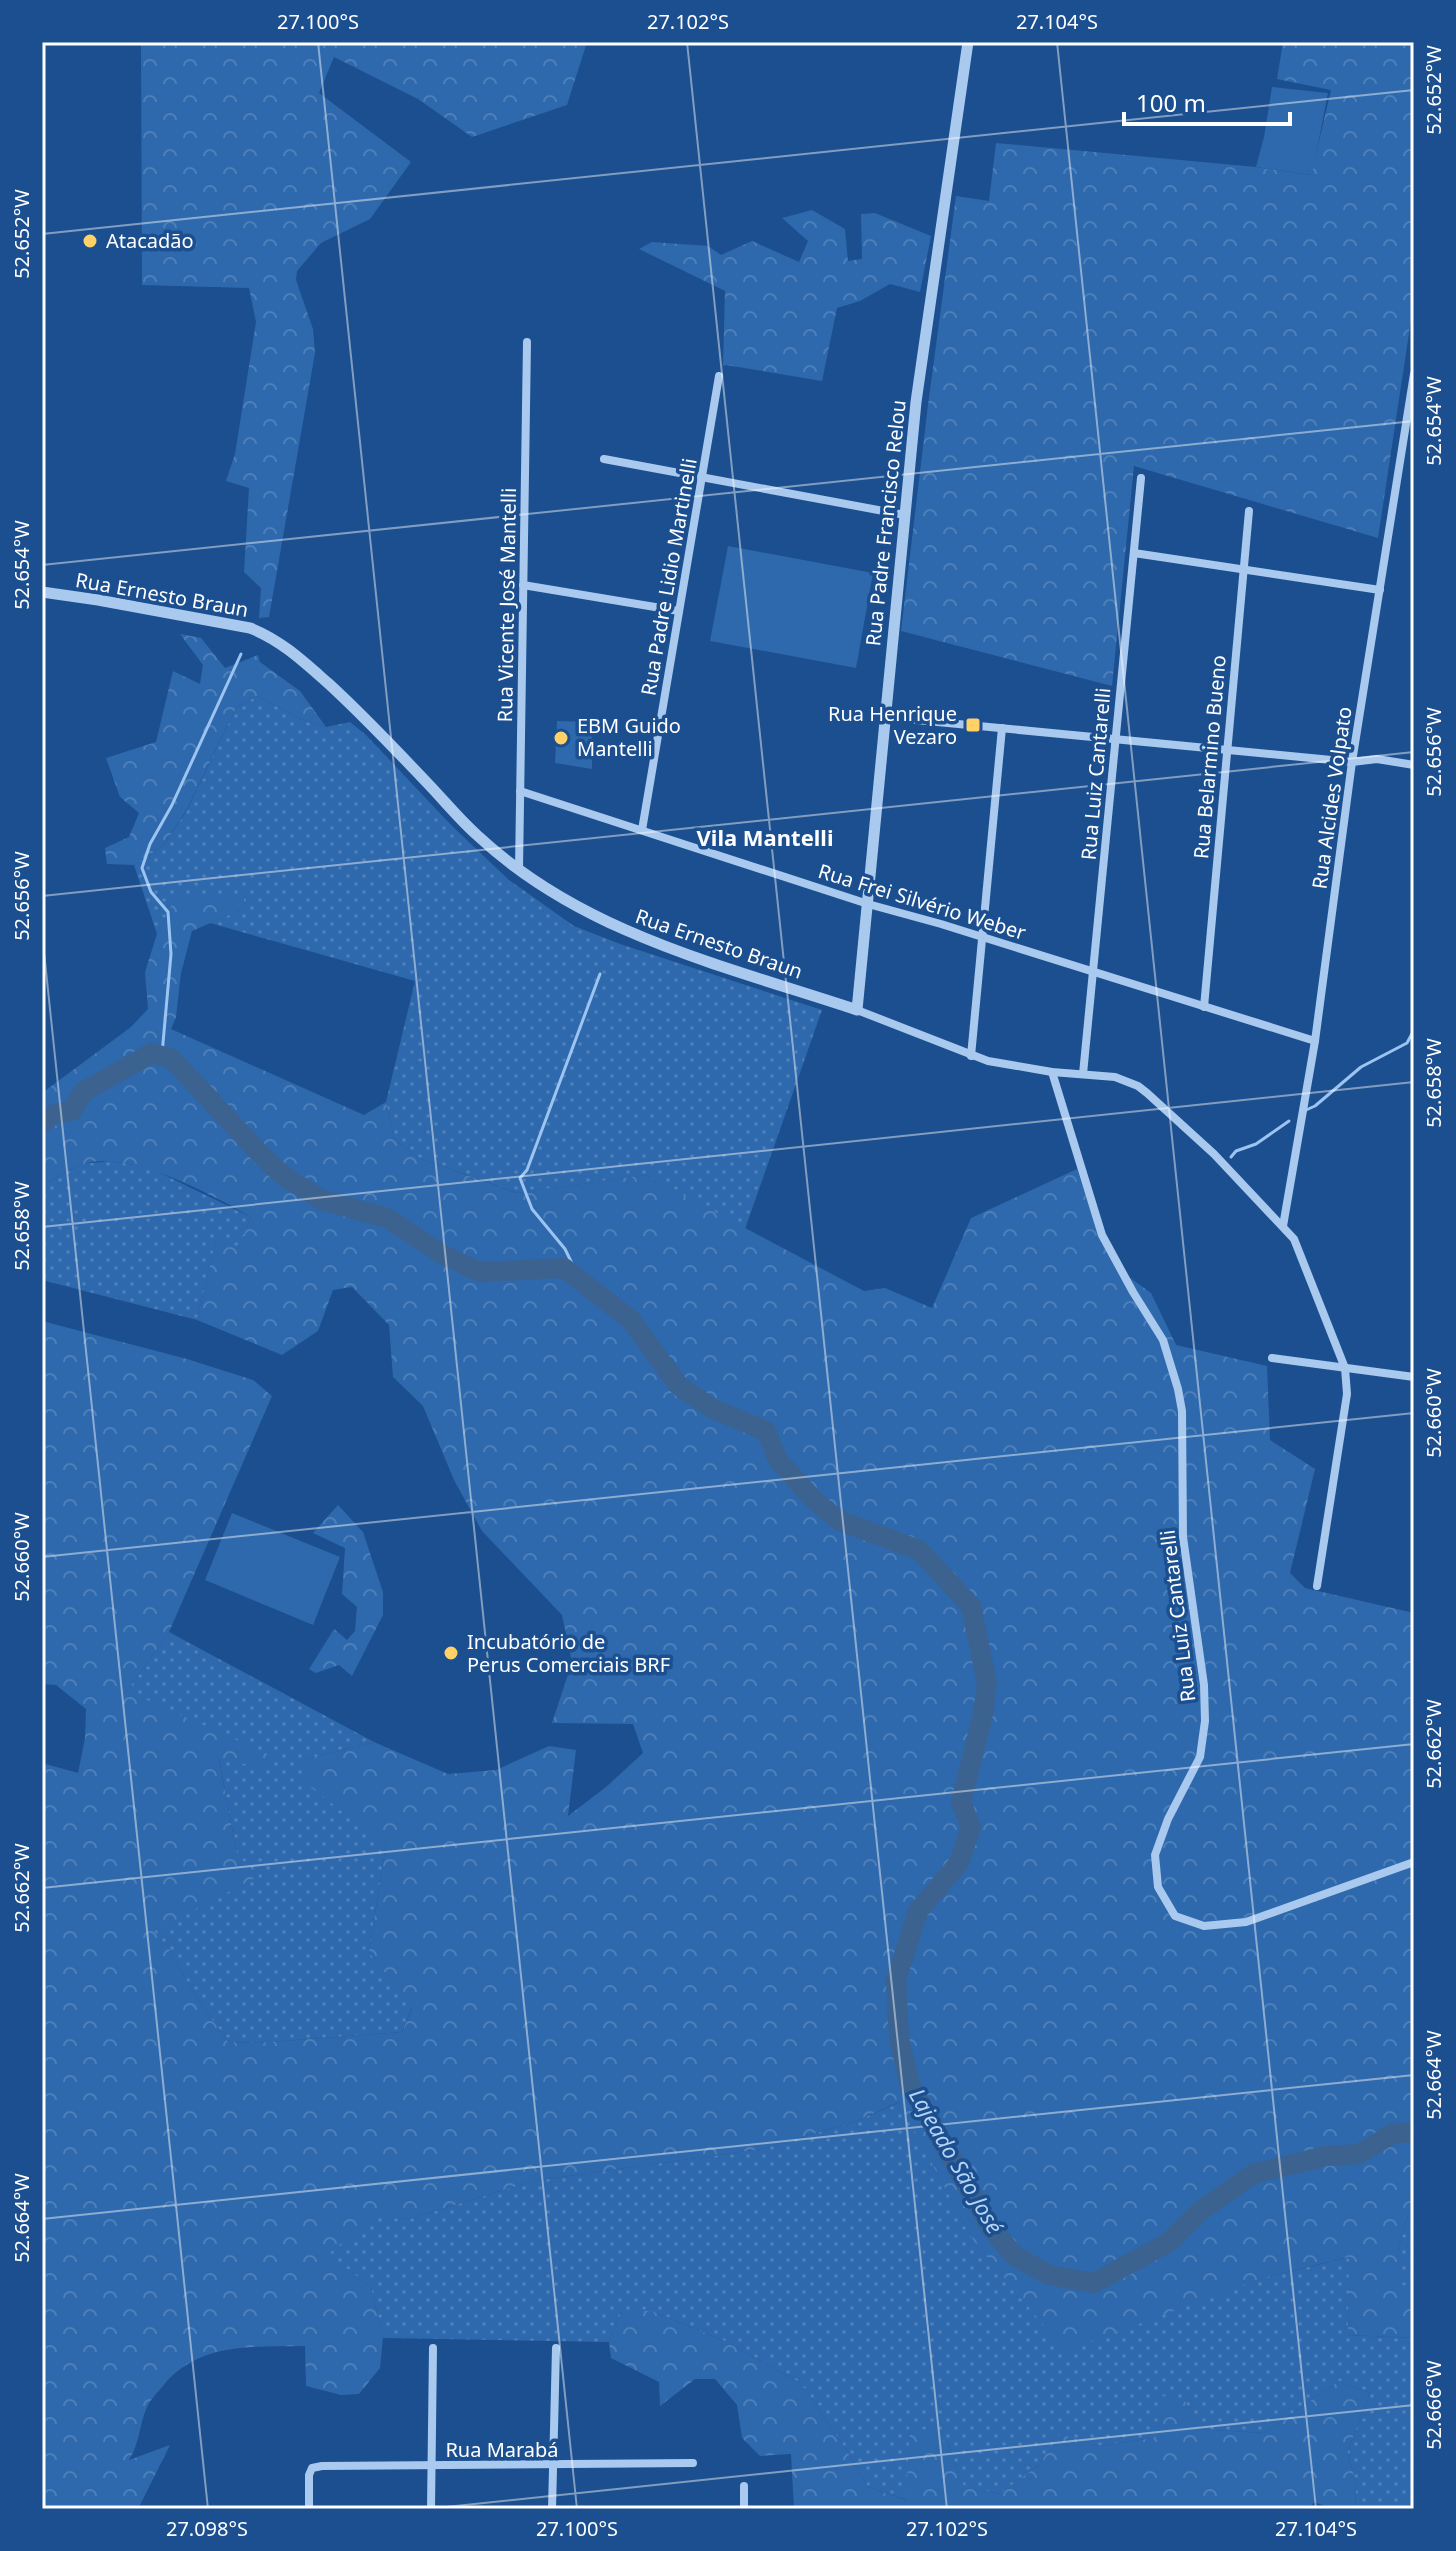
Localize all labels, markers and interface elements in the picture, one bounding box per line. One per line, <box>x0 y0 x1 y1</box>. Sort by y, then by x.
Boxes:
text: 27.100°S <box>277 8 359 35</box>
text: 27.102°S <box>647 8 729 35</box>
text: 27.104°S <box>1016 8 1098 35</box>
text: 52.652°W <box>1420 45 1447 135</box>
scale bar <box>1124 76 1290 126</box>
text: 100 m <box>1136 86 1206 119</box>
text: 52.652°W <box>8 189 35 279</box>
place label: Atacadão <box>106 227 194 254</box>
marker: Atacadão <box>81 232 99 250</box>
text: 52.654°W <box>1420 376 1447 466</box>
street label: Rua Padre Francisco Relou <box>859 398 912 647</box>
street label: Rua Padre Lidio Martinelli <box>634 456 703 698</box>
street label: Rua Vicente José Mantelli <box>491 487 522 723</box>
text: 52.654°W <box>8 520 35 610</box>
street label: Rua Ernesto Braun <box>74 566 251 623</box>
street label: Rua Belarmino Bueno <box>1187 654 1232 860</box>
street label: Rua Luiz Cantarelli <box>1075 687 1116 861</box>
place label: Rua Henrique Vezaro <box>828 700 957 750</box>
street label: Rua Alcides Volpato <box>1305 705 1358 891</box>
text: 52.656°W <box>1420 707 1447 797</box>
place label: EBM Guido Mantelli <box>577 712 681 762</box>
marker: Rua Henrique Vezaro <box>964 716 982 734</box>
marker: EBM Guido Mantelli <box>552 729 570 747</box>
district label: Vila Mantelli <box>697 822 833 852</box>
text: 52.656°W <box>8 851 35 941</box>
street label: Rua Frei Silvério Weber <box>815 857 1029 946</box>
street label: Rua Ernesto Braun <box>632 902 806 985</box>
text: 52.658°W <box>1420 1038 1447 1128</box>
text: 52.658°W <box>8 1181 35 1271</box>
text: 52.660°W <box>1420 1368 1447 1458</box>
text: 52.660°W <box>8 1512 35 1602</box>
street label: Rua Luiz Cantarelli <box>1154 1529 1201 1704</box>
place label: Incubatório de Perus Comerciais BRF <box>467 1628 670 1678</box>
marker: Incubatório de Perus Comerciais BRF <box>442 1644 460 1662</box>
text: 52.662°W <box>1420 1699 1447 1789</box>
text: 52.662°W <box>8 1843 35 1933</box>
text: 52.664°W <box>1420 2030 1447 2120</box>
water label: Lajeado São José <box>903 2082 1011 2239</box>
text: 52.664°W <box>8 2173 35 2263</box>
text: 52.666°W <box>1420 2360 1447 2450</box>
street label: Rua Marabá <box>445 2436 559 2463</box>
text: 27.098°S <box>166 2515 248 2542</box>
text: 27.100°S <box>536 2515 618 2542</box>
text: 27.102°S <box>906 2515 988 2542</box>
text: 27.104°S <box>1275 2515 1357 2542</box>

